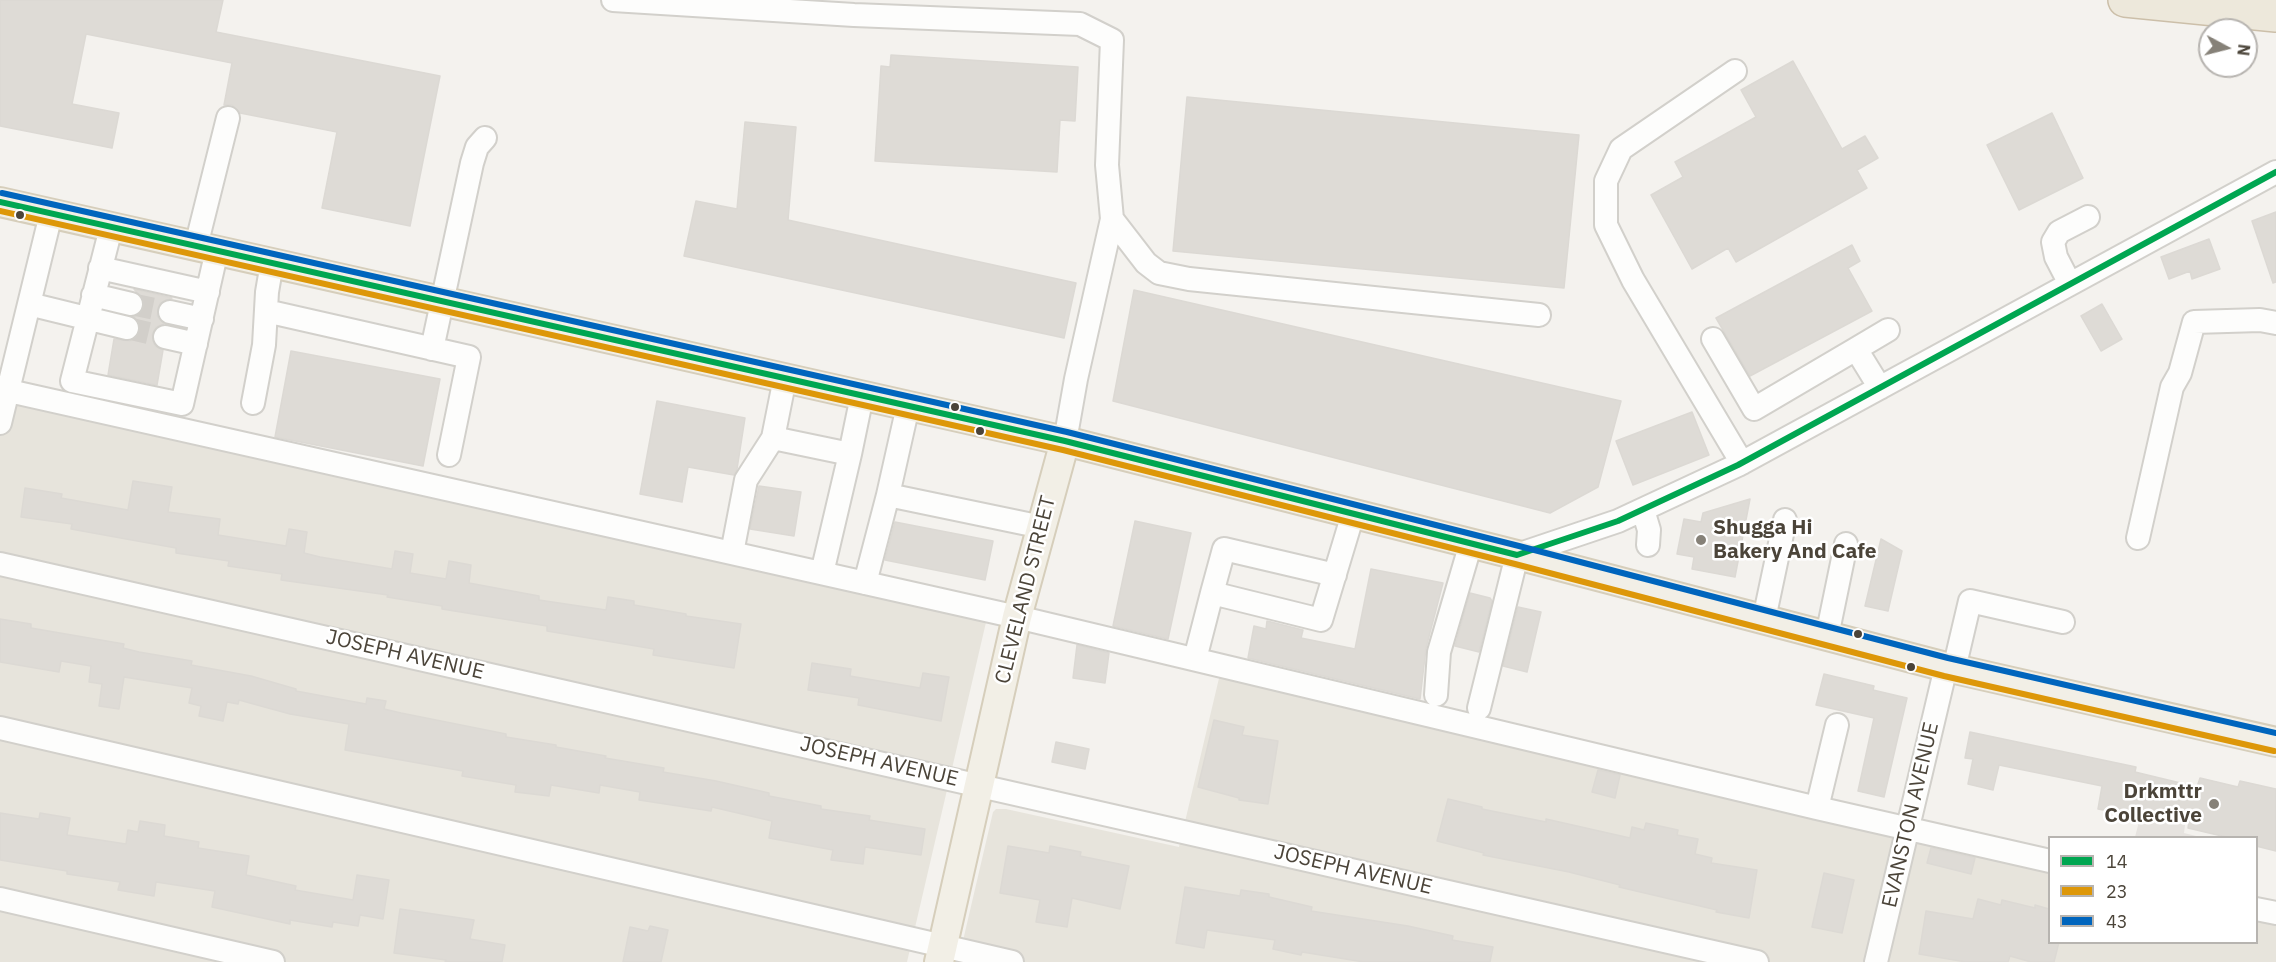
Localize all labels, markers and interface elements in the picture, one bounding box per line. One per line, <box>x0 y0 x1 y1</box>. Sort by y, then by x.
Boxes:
north arrow <box>2198 18 2258 78</box>
text: N <box>2233 43 2255 57</box>
unlabelled marker <box>14 209 26 221</box>
unlabelled marker <box>949 401 961 413</box>
unlabelled marker <box>974 425 986 437</box>
street label: CLEVELAND STREET <box>990 493 1062 687</box>
place label: Shugga Hi Bakery And Cafe <box>1713 515 1877 565</box>
marker: Shugga Hi Bakery And Cafe <box>1694 533 1708 547</box>
street label: JOSEPH AVENUE <box>323 625 487 685</box>
unlabelled marker <box>1852 628 1864 640</box>
unlabelled marker <box>1905 661 1917 673</box>
street label: EVANSTON AVENUE <box>1877 720 1945 910</box>
street label: JOSEPH AVENUE <box>797 732 961 792</box>
place label: Drkmttr Collective <box>2104 779 2202 829</box>
marker: Drkmttr Collective <box>2207 797 2221 811</box>
legend <box>2048 836 2258 944</box>
street label: JOSEPH AVENUE <box>1271 840 1435 900</box>
text: 14 <box>2106 850 2128 873</box>
text: 23 <box>2106 880 2128 903</box>
text: 43 <box>2106 910 2128 933</box>

